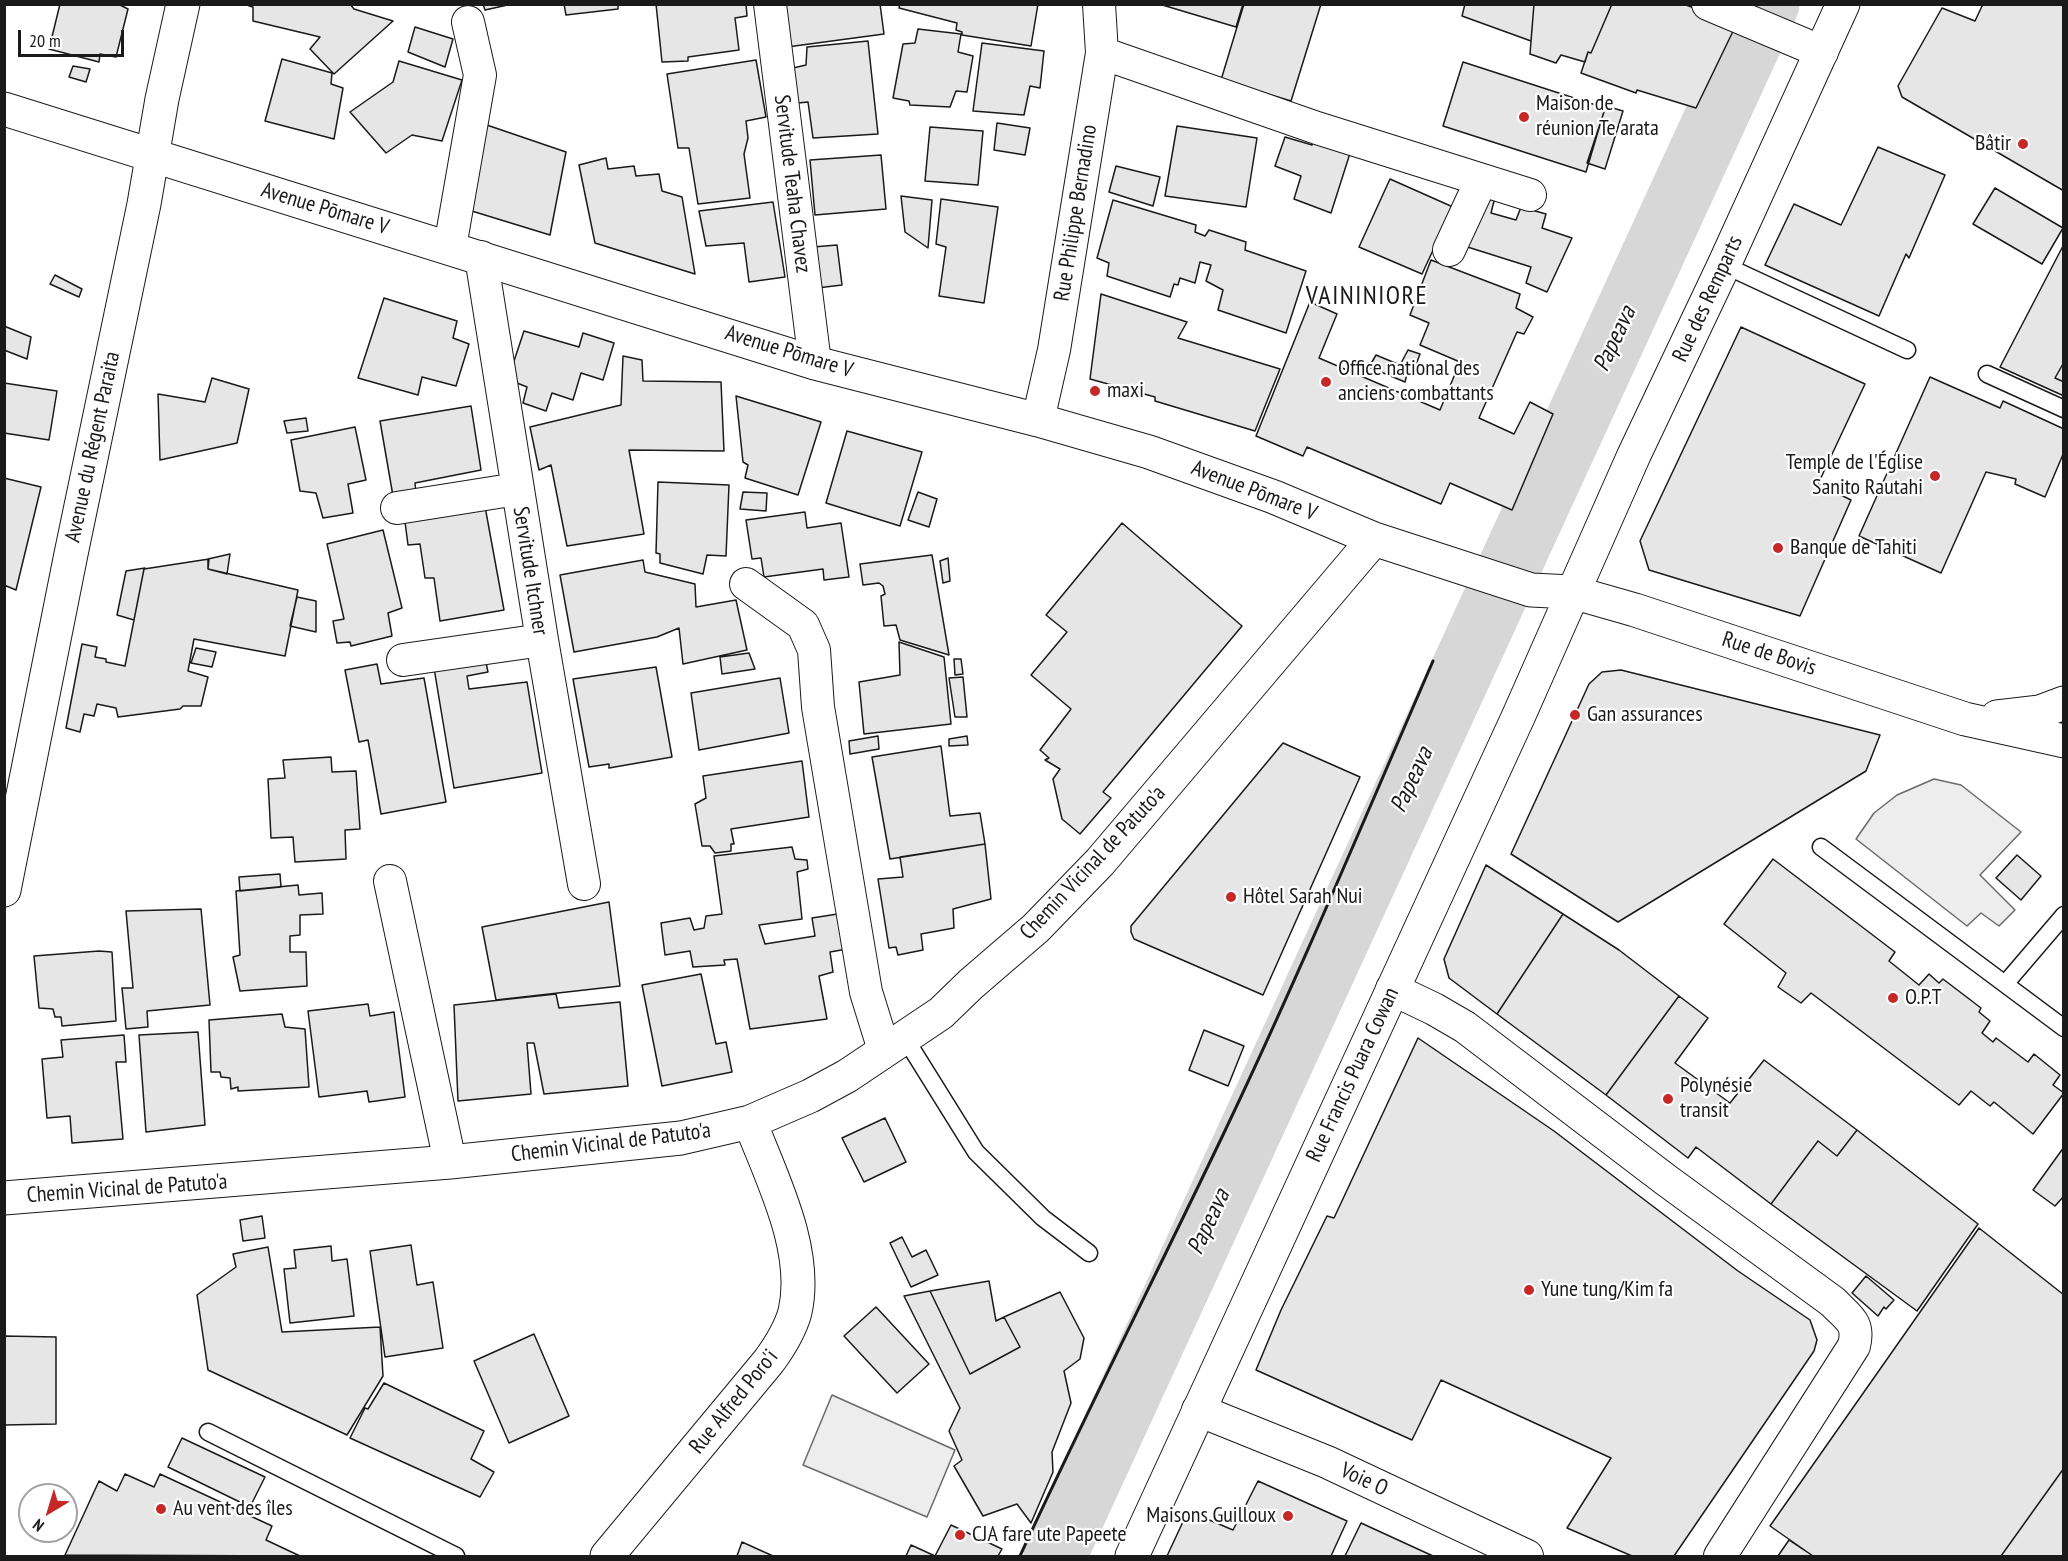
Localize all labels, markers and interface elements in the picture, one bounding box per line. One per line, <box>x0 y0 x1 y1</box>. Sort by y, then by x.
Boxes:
scale bar <box>21 18 128 56</box>
text: 20 m <box>29 29 61 52</box>
place label: Maison de réunion Te arata <box>1536 91 1659 142</box>
street label: Servitude Teaha Chavez <box>768 93 816 275</box>
marker: Maison de réunion Te arata <box>1517 110 1531 124</box>
street label: Rue Philippe Bernadino <box>1049 123 1103 303</box>
place label: Bâtir <box>1975 131 2011 157</box>
marker: Bâtir <box>2016 137 2030 151</box>
street label: Avenue Pōmare V <box>258 177 392 241</box>
street label: Rue des Remparts <box>1667 232 1749 366</box>
district label: VAININIORE <box>1306 281 1428 313</box>
water label: Papeava <box>1587 302 1643 376</box>
street label: Avenue Pōmare V <box>722 320 856 384</box>
street label: Avenue du Régent Paraita <box>60 349 126 545</box>
place label: Office national des anciens combattants <box>1338 356 1494 408</box>
marker: Office national des anciens combattants <box>1319 375 1333 389</box>
place label: maxi <box>1107 378 1144 404</box>
marker: maxi <box>1088 384 1102 398</box>
place label: Temple de l'Église Sanito Rautahi <box>1786 450 1923 502</box>
street label: Avenue Pōmare V <box>1188 455 1320 527</box>
marker: Temple de l'Église Sanito Rautahi <box>1928 469 1942 483</box>
street label: Servitude Itchner <box>507 505 553 637</box>
place label: Banque de Tahiti <box>1790 535 1917 561</box>
marker: Banque de Tahiti <box>1771 541 1785 555</box>
street label: Rue de Bovis <box>1719 626 1819 682</box>
place label: Gan assurances <box>1587 702 1703 728</box>
marker: Gan assurances <box>1568 708 1582 722</box>
water label: Papeava <box>1384 743 1440 817</box>
street label: Chemin Vicinal de Patuto'a <box>1015 780 1171 946</box>
place label: Hôtel Sarah Nui <box>1243 884 1363 910</box>
marker: Hôtel Sarah Nui <box>1224 890 1238 904</box>
street label: Rue Francis Puara Cowan <box>1301 984 1405 1166</box>
place label: O.P.T <box>1905 985 1942 1011</box>
marker: O.P.T <box>1886 991 1900 1005</box>
place label: Polynésie transit <box>1680 1073 1752 1124</box>
marker: Polynésie transit <box>1661 1092 1675 1106</box>
street label: Chemin Vicinal de Patuto'a <box>510 1118 712 1168</box>
street label: Chemin Vicinal de Patuto'a <box>26 1169 228 1209</box>
water label: Papeava <box>1181 1185 1237 1259</box>
place label: Yune tung/Kim fa <box>1541 1277 1673 1303</box>
marker: Yune tung/Kim fa <box>1522 1283 1536 1297</box>
street label: Rue Alfred Poro'i <box>684 1345 784 1459</box>
street label: Voie O <box>1336 1458 1392 1502</box>
north arrow <box>18 1483 78 1543</box>
place label: Au vent des îles <box>173 1496 293 1522</box>
marker: Au vent des îles <box>154 1502 168 1516</box>
place label: Maisons Guilloux <box>1146 1503 1276 1529</box>
marker: Maisons Guilloux <box>1281 1509 1295 1523</box>
text: N <box>29 1515 48 1536</box>
place label: CJA fare ute Papeete <box>972 1522 1127 1548</box>
marker: CJA fare ute Papeete <box>953 1528 967 1542</box>

